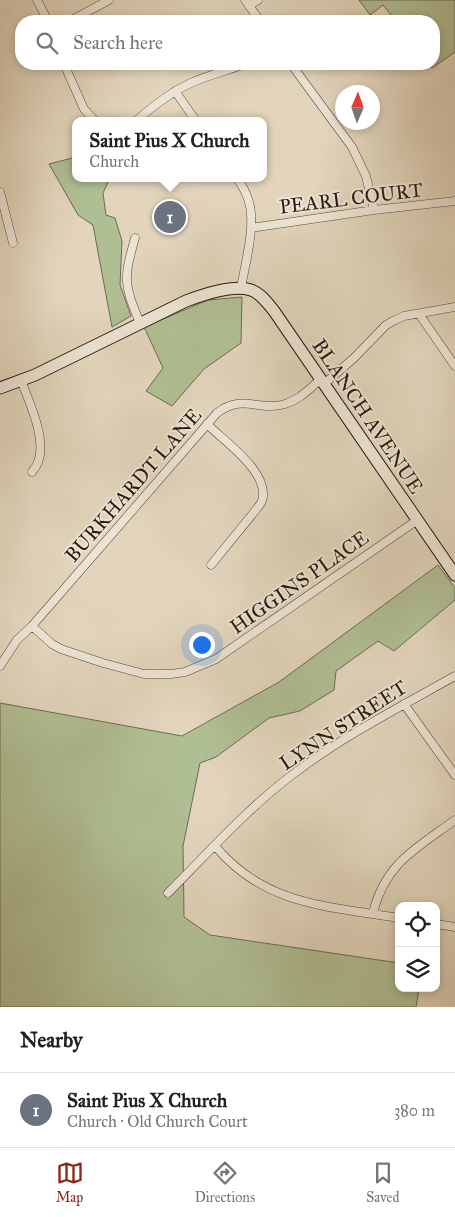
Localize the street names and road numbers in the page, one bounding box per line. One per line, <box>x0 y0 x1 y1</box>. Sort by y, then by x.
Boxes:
street label: PEARL COURT <box>278 177 424 219</box>
street label: BLANCH AVENUE <box>307 334 429 498</box>
street label: BURKHARDT LANE <box>60 403 206 567</box>
street label: HIGGINS PLACE <box>225 525 373 639</box>
street label: LYNN STREET <box>275 675 411 775</box>

